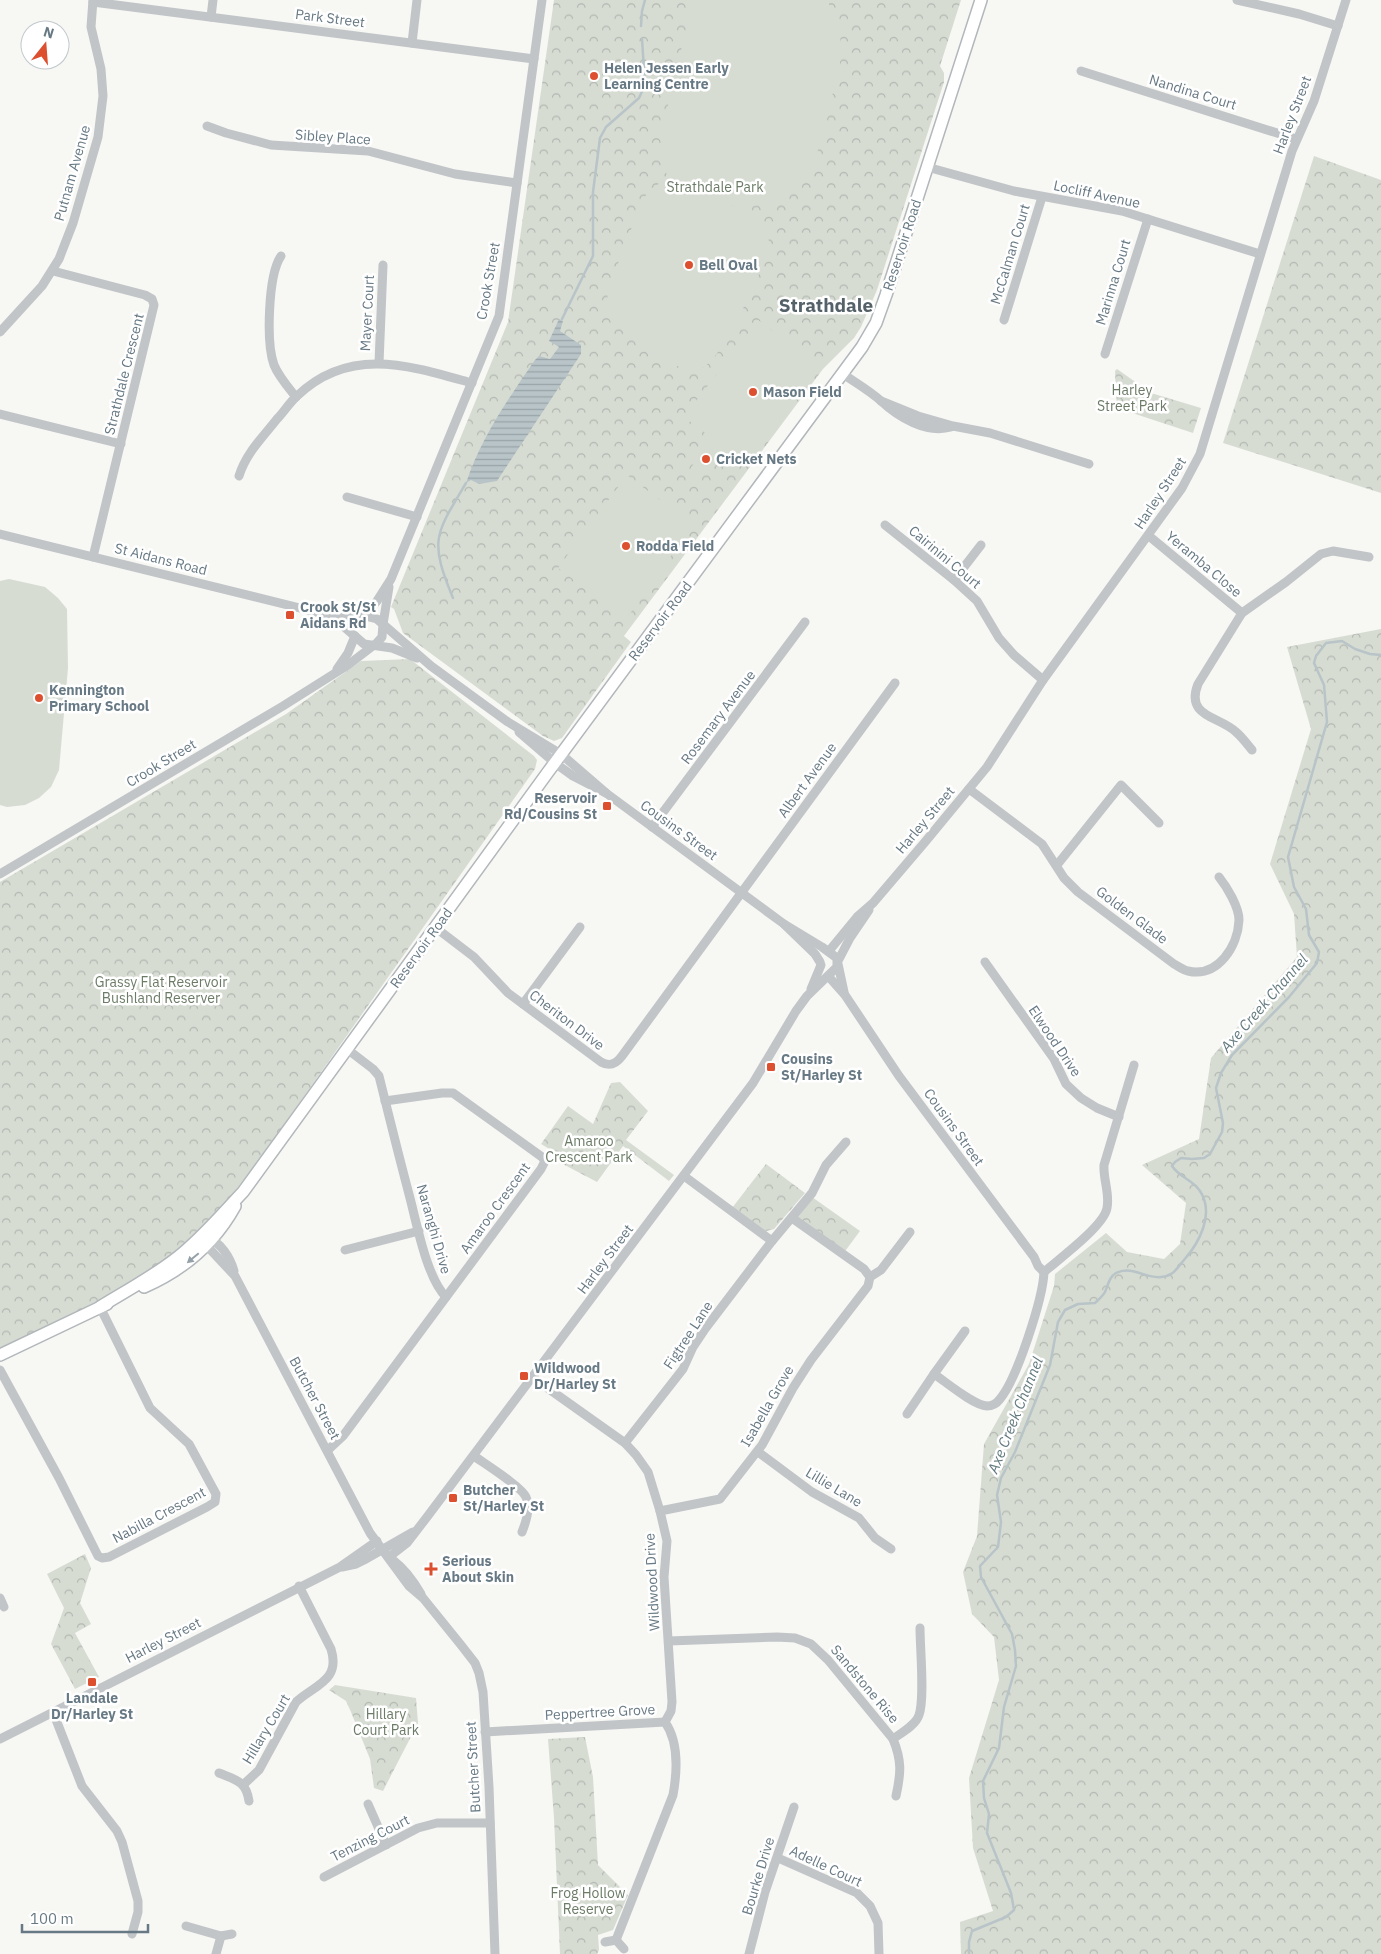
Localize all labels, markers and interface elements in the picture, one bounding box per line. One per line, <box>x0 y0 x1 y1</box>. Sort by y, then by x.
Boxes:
street label: Park Street <box>294 5 366 31</box>
north arrow <box>20 20 70 70</box>
text: N <box>41 22 56 43</box>
place label: Helen Jessen Early Learning Centre <box>604 59 729 93</box>
marker: Helen Jessen Early Learning Centre <box>588 70 600 82</box>
street label: Nandina Court <box>1147 70 1239 114</box>
street label: Harley Street <box>1269 73 1315 157</box>
street label: Putnam Avenue <box>50 123 94 223</box>
street label: Sibley Place <box>295 125 372 149</box>
street label: Locliff Avenue <box>1052 176 1142 212</box>
park label: Strathdale Park <box>666 178 764 196</box>
street label: Reservoir Road <box>879 197 925 293</box>
street label: McCalman Court <box>986 202 1034 306</box>
street label: Marinna Court <box>1091 237 1135 327</box>
street label: Crook Street <box>472 241 504 321</box>
place label: Bell Oval <box>699 256 758 274</box>
marker: Bell Oval <box>683 259 695 271</box>
street label: Mayer Court <box>356 274 378 352</box>
district label: Strathdale <box>779 293 873 317</box>
street label: Strathdale Crescent <box>100 311 148 437</box>
park label: Harley Street Park <box>1097 381 1168 415</box>
place label: Mason Field <box>763 383 842 401</box>
marker: Mason Field <box>747 386 759 398</box>
place label: Cricket Nets <box>716 450 797 468</box>
marker: Cricket Nets <box>700 453 712 465</box>
street label: Harley Street <box>1130 453 1190 533</box>
street label: Cairinini Court <box>905 521 985 593</box>
street label: Yeramba Close <box>1162 527 1246 601</box>
place label: Rodda Field <box>636 537 714 555</box>
street label: St Aidans Road <box>113 539 209 579</box>
marker: Rodda Field <box>620 540 632 552</box>
street label: Reservoir Road <box>624 578 696 664</box>
place label: Crook St/St Aidans Rd <box>300 598 376 632</box>
marker: Crook St/St Aidans Rd <box>284 609 296 621</box>
street label: Rosemary Avenue <box>677 666 759 768</box>
place label: Kennington Primary School <box>49 681 149 715</box>
marker: Kennington Primary School <box>33 692 45 704</box>
street label: Crook Street <box>123 735 199 791</box>
street label: Albert Avenue <box>774 739 841 821</box>
street label: Harley Street <box>892 783 959 857</box>
place label: Reservoir Rd/Cousins St <box>504 789 597 823</box>
street label: Cousins Street <box>637 796 721 864</box>
marker: Reservoir Rd/Cousins St <box>601 800 613 812</box>
street label: Golden Glade <box>1093 882 1172 948</box>
street label: Reservoir Road <box>386 904 456 992</box>
water label: Axe Creek Channel <box>1216 950 1312 1057</box>
park label: Grassy Flat Reservoir Bushland Reserver <box>95 973 227 1007</box>
street label: Cheriton Drive <box>526 986 608 1054</box>
street label: Elwood Drive <box>1025 1002 1086 1080</box>
place label: Cousins St/Harley St <box>781 1050 862 1084</box>
marker: Cousins St/Harley St <box>765 1061 777 1073</box>
street label: Cousins Street <box>920 1085 988 1169</box>
park label: Amaroo Crescent Park <box>545 1132 633 1166</box>
street label: Amaroo Crescent <box>456 1159 534 1257</box>
street label: Naranghi Drive <box>413 1182 455 1276</box>
street label: Harley Street <box>573 1221 637 1297</box>
one-way arrow <box>186 1252 199 1263</box>
street label: Figtree Lane <box>659 1297 717 1372</box>
street label: Butcher Street <box>286 1353 344 1443</box>
water label: Axe Creek Channel <box>983 1354 1047 1477</box>
place label: Wildwood Dr/Harley St <box>534 1359 616 1393</box>
street label: Isabella Grove <box>736 1362 798 1450</box>
marker: Wildwood Dr/Harley St <box>518 1370 530 1382</box>
street label: Lillie Lane <box>803 1463 866 1511</box>
place label: Butcher St/Harley St <box>463 1481 544 1515</box>
street label: Nabilla Crescent <box>109 1483 209 1547</box>
marker: Butcher St/Harley St <box>447 1492 459 1504</box>
street label: Wildwood Drive <box>640 1532 664 1631</box>
place label: Serious About Skin <box>442 1552 514 1586</box>
marker: Serious About Skin <box>424 1562 438 1576</box>
street label: Harley Street <box>122 1613 204 1667</box>
street label: Sandstone Rise <box>827 1641 903 1727</box>
marker: Landale Dr/Harley St <box>86 1676 98 1688</box>
place label: Landale Dr/Harley St <box>51 1689 133 1723</box>
street label: Hillary Court <box>238 1691 294 1767</box>
street label: Peppertree Grove <box>544 1700 656 1724</box>
park label: Hillary Court Park <box>353 1705 420 1739</box>
street label: Butcher Street <box>462 1721 484 1813</box>
street label: Tenzing Court <box>328 1810 412 1866</box>
street label: Bourke Drive <box>738 1834 778 1917</box>
street label: Adelle Court <box>787 1841 865 1891</box>
park label: Frog Hollow Reserve <box>551 1884 626 1918</box>
scale bar <box>22 1902 149 1934</box>
text: 100 m <box>30 1909 74 1928</box>

